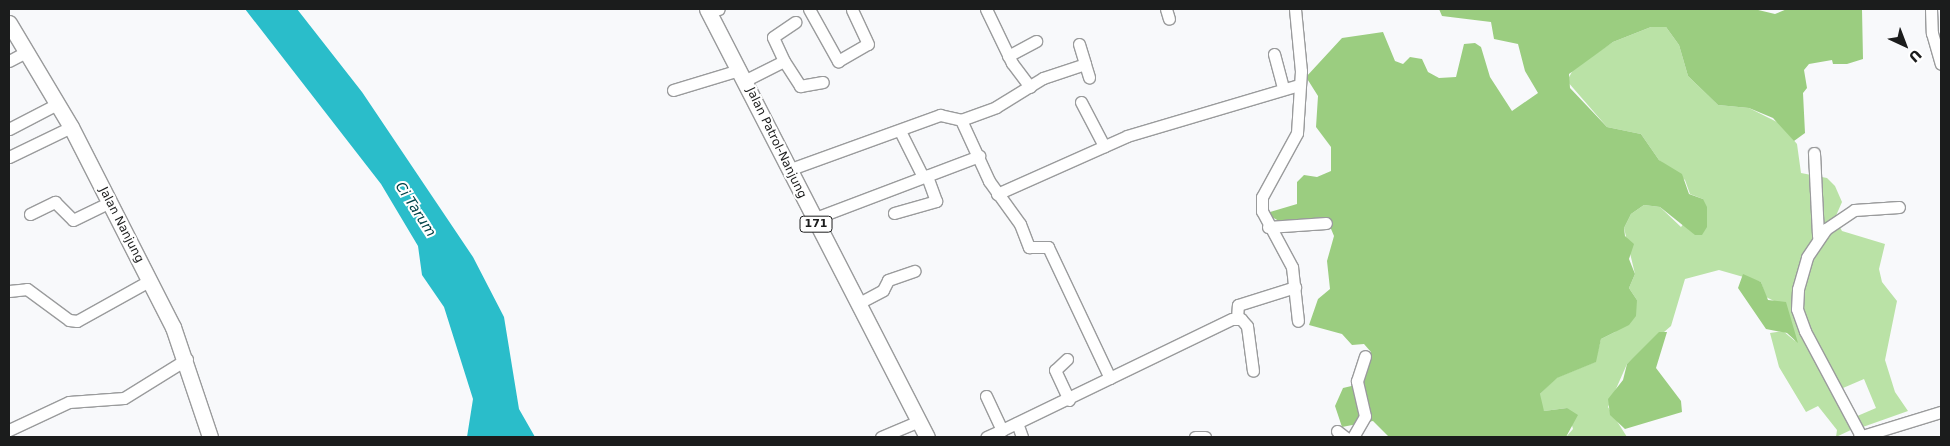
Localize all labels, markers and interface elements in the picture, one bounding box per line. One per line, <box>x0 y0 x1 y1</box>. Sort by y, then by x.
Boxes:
north arrow <box>1880 20 1930 70</box>
text: U <box>1906 46 1925 66</box>
street label: Jalan Patrol-Nanjung <box>743 85 809 201</box>
water label: Ci Tarum <box>392 178 440 240</box>
street label: Jalan Nanjung <box>96 185 146 265</box>
road number: 171 <box>798 215 834 232</box>

